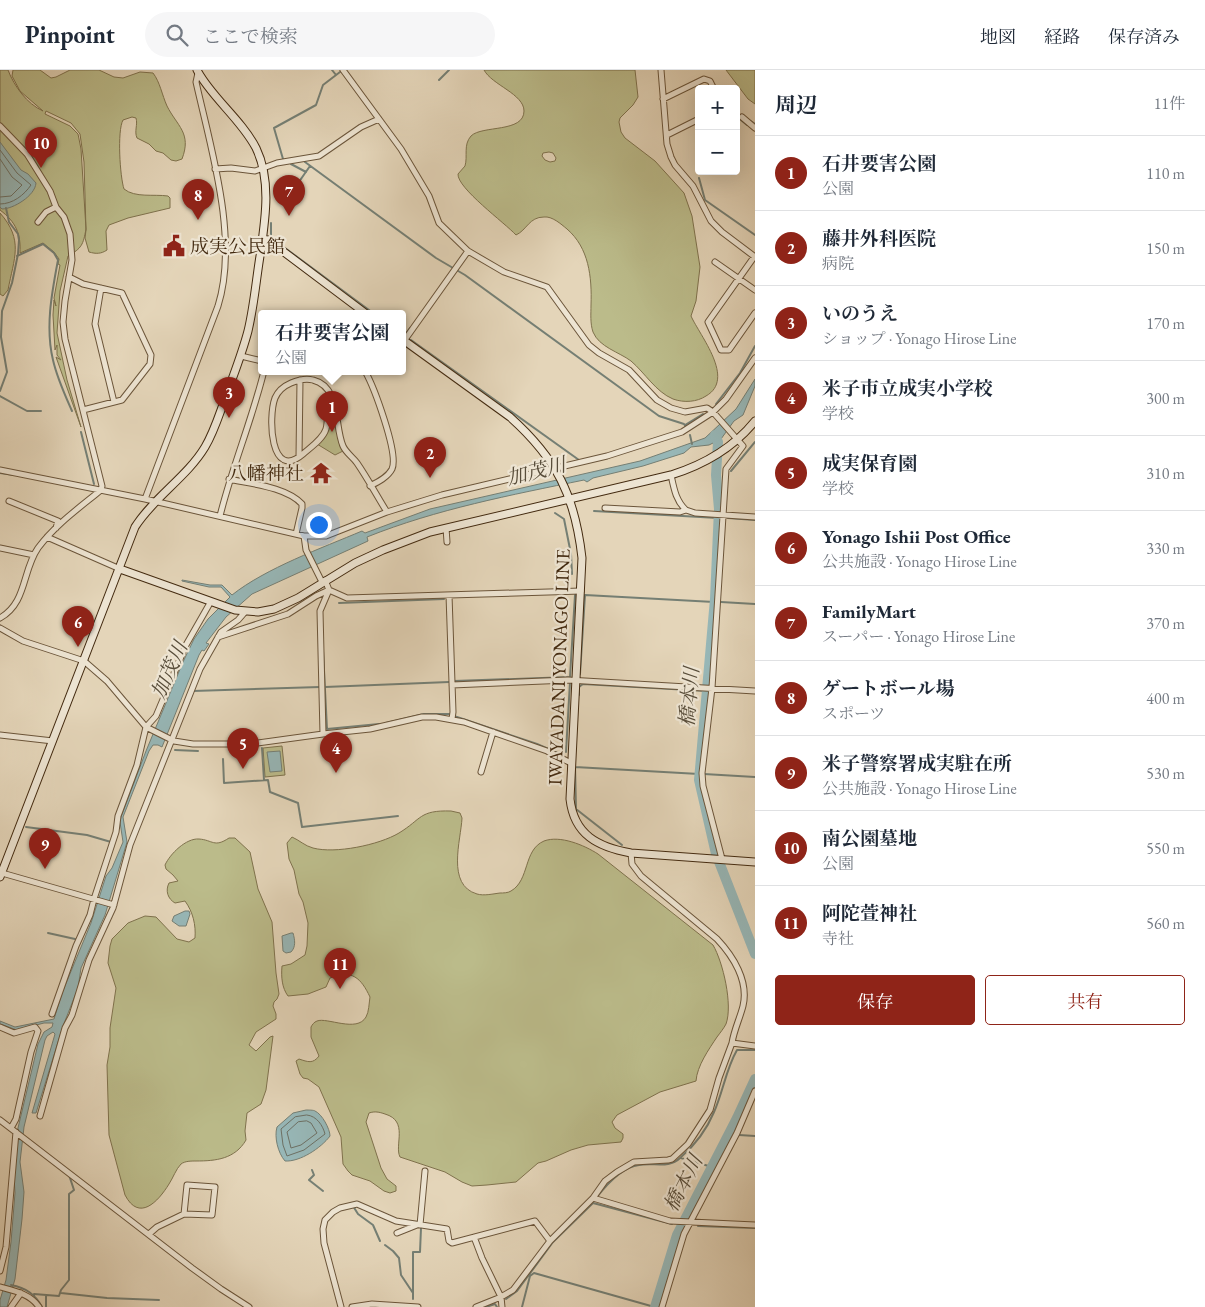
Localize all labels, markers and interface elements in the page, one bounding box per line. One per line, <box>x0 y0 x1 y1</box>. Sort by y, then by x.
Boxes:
search box <box>145 12 495 57</box>
text: Pinpoint <box>25 19 115 50</box>
icon: search <box>163 21 191 49</box>
text: ここで検索 <box>203 24 298 49</box>
text: 地図 <box>980 25 1016 48</box>
text: 経路 <box>1044 25 1080 48</box>
text: 保存済み <box>1108 25 1180 48</box>
map controls <box>695 85 740 175</box>
button: + <box>695 85 740 130</box>
text: 周辺 <box>775 91 817 118</box>
text: 11件 <box>1154 93 1185 114</box>
pin: 10 <box>25 127 57 168</box>
button: − <box>695 130 740 175</box>
text: 石井要害公園 <box>822 151 936 176</box>
text: 1 <box>787 163 795 184</box>
text: 110 m <box>1146 163 1185 184</box>
pin: 7 <box>273 175 305 216</box>
text: 公園 <box>822 178 854 199</box>
pin: 8 <box>182 179 214 220</box>
text: 藤井外科医院 <box>822 226 936 251</box>
public building icon: 成実公民館 <box>161 233 187 259</box>
place label: 成実公民館 <box>190 234 285 259</box>
text: 2 <box>787 238 795 259</box>
text: 150 m <box>1146 238 1185 259</box>
text: 病院 <box>822 253 854 274</box>
text: いのうえ <box>822 301 898 326</box>
popup <box>258 310 406 375</box>
text: 3 <box>787 313 795 334</box>
text: 170 m <box>1146 313 1185 334</box>
text: 石井要害公園 <box>275 320 389 345</box>
text: ショップ · Yonago Hirose Line <box>822 328 1016 349</box>
text: 公園 <box>275 347 307 368</box>
text: 米子市立成実小学校 <box>822 376 993 401</box>
pin: 3 <box>213 377 245 418</box>
text: 4 <box>787 388 795 409</box>
text: 300 m <box>1146 388 1185 409</box>
pin: 1 <box>316 391 348 432</box>
text: 学校 <box>822 403 854 424</box>
pin: 2 <box>414 437 446 478</box>
water label: 加茂川 <box>504 451 570 491</box>
text: 成実保育園 <box>822 451 917 476</box>
temple icon: 八幡神社 <box>308 460 334 486</box>
place label: 八幡神社 <box>228 461 304 486</box>
text: 5 <box>787 463 795 484</box>
text: 310 m <box>1146 463 1185 484</box>
text: 学校 <box>822 478 854 499</box>
your location <box>306 512 332 538</box>
text: Yonago Ishii Post Office <box>822 524 1011 549</box>
text: 6 <box>787 538 795 559</box>
text: 330 m <box>1146 538 1185 559</box>
street label: IWAYADANI YONAGO LINE <box>542 548 576 786</box>
text: 公共施設 · Yonago Hirose Line <box>822 551 1017 572</box>
text: FamilyMart <box>822 599 916 624</box>
pin: 6 <box>62 606 94 647</box>
text: 7 <box>787 613 795 634</box>
text: 370 m <box>1146 613 1185 634</box>
text: スーパー · Yonago Hirose Line <box>822 626 1015 647</box>
water label: 加茂川 <box>145 635 194 703</box>
water label: 橋本川 <box>673 664 705 728</box>
text: ゲートボール場 <box>822 676 955 701</box>
text: 8 <box>787 688 795 709</box>
text: 400 m <box>1146 688 1185 709</box>
text: スポーツ <box>822 703 885 724</box>
pin: 5 <box>227 728 259 769</box>
pin: 4 <box>320 732 352 773</box>
text: 米子警察署成実駐在所 <box>822 751 1012 776</box>
text: 9 <box>787 763 795 784</box>
text: 530 m <box>1146 763 1185 784</box>
text: 公共施設 · Yonago Hirose Line <box>822 778 1017 799</box>
text: 南公園墓地 <box>822 826 917 851</box>
pin: 9 <box>29 828 61 869</box>
text: 10 <box>783 838 799 859</box>
text: 550 m <box>1146 838 1185 859</box>
text: 公園 <box>822 853 854 874</box>
text: 阿陀萱神社 <box>822 901 917 926</box>
text: 11 <box>783 913 799 934</box>
text: 560 m <box>1146 913 1185 934</box>
text: 寺社 <box>822 928 854 949</box>
pin: 11 <box>324 948 356 989</box>
button: 保存 <box>775 975 975 1025</box>
button: 共有 <box>985 975 1185 1025</box>
water label: 橋本川 <box>658 1149 709 1216</box>

